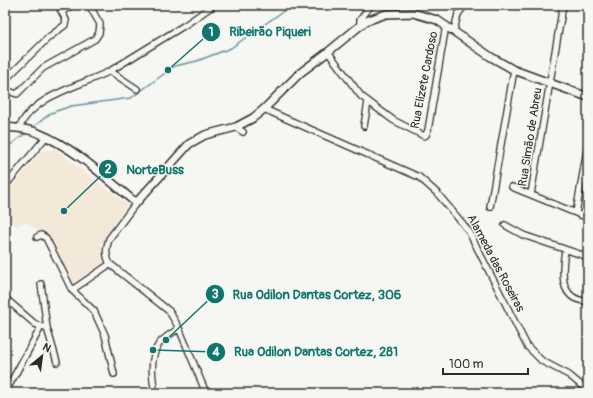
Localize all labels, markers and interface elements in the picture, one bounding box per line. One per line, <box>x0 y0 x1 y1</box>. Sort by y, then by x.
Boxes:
callout: Ribeirão Piqueri <box>201 19 319 44</box>
text: Ribeirão Piqueri <box>229 24 311 40</box>
text: 1 <box>209 25 213 40</box>
street label: Rua Elizete Cardoso <box>408 30 441 130</box>
street label: Rua Simão de Abreu <box>515 86 546 188</box>
callout: NorteBuss <box>98 157 191 182</box>
text: 2 <box>105 162 112 177</box>
text: NorteBuss <box>126 162 184 178</box>
street label: Alameda das Roseiras <box>464 212 528 315</box>
callout: Rua Odilon Dantas Cortez, 306 <box>205 282 410 307</box>
text: 3 <box>212 287 219 302</box>
text: Rua Odilon Dantas Cortez, 306 <box>233 287 402 303</box>
north arrow <box>22 336 62 376</box>
callout: Rua Odilon Dantas Cortez, 281 <box>206 339 406 364</box>
text: N <box>40 340 54 355</box>
text: Rua Odilon Dantas Cortez, 281 <box>234 344 398 360</box>
text: 4 <box>212 345 220 360</box>
scale bar <box>443 350 528 376</box>
text: 100 m <box>449 357 484 372</box>

